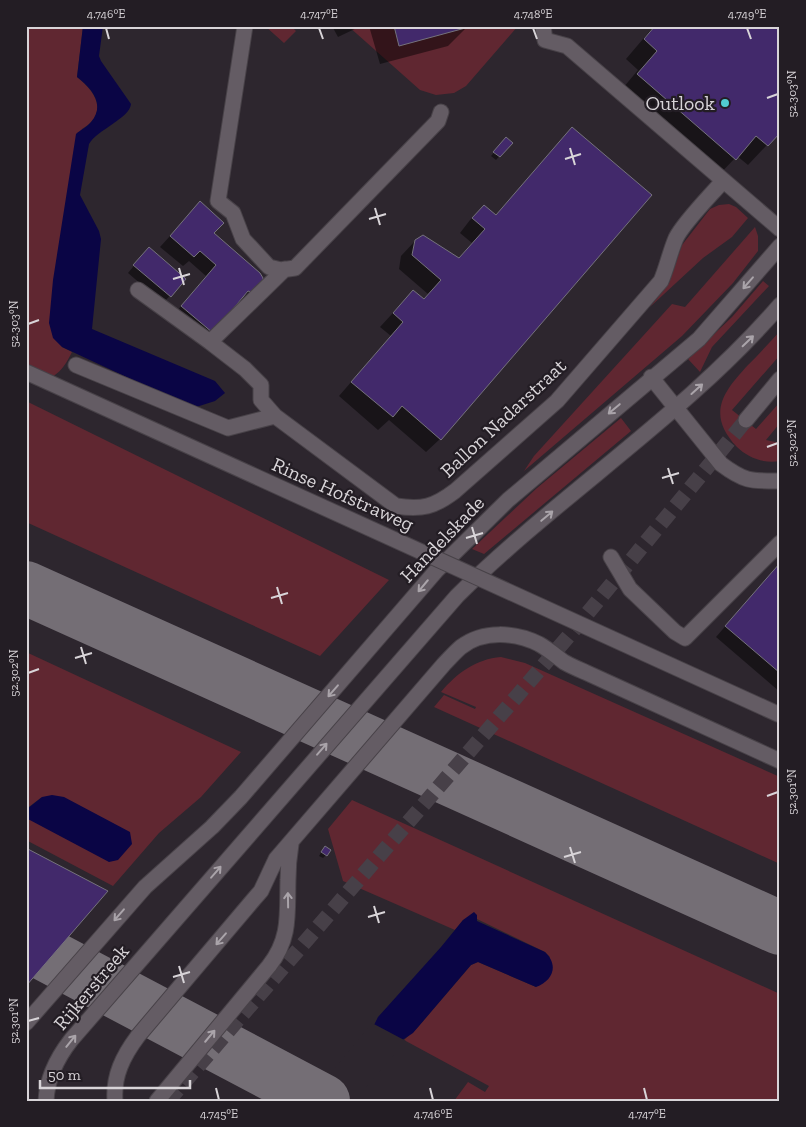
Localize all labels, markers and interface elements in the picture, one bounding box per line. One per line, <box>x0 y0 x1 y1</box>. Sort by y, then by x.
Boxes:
text: 4.746°E <box>87 7 125 21</box>
text: 4.747°E <box>300 7 338 21</box>
text: 4.748°E <box>514 7 552 21</box>
text: 4.749°E <box>728 7 766 21</box>
text: 52.303°N <box>785 70 799 118</box>
place label: Outlook <box>646 91 716 115</box>
marker: Outlook <box>719 97 731 109</box>
one-way arrow <box>742 276 754 289</box>
text: 52.303°N <box>7 300 21 348</box>
one-way arrow <box>742 335 754 347</box>
street label: Ballon Nadarstraat <box>435 353 571 482</box>
one-way arrow <box>691 383 704 394</box>
one-way arrow <box>608 403 621 415</box>
text: 52.302°N <box>785 419 799 467</box>
street label: Rinse Hofstraweg <box>268 452 418 536</box>
street label: Handelskade <box>395 491 489 587</box>
one-way arrow <box>540 511 553 522</box>
one-way arrow <box>417 579 429 592</box>
text: 52.302°N <box>7 649 21 697</box>
one-way arrow <box>328 684 339 697</box>
one-way arrow <box>317 743 328 756</box>
text: 52.301°N <box>785 769 799 815</box>
one-way arrow <box>210 866 221 879</box>
one-way arrow <box>283 892 293 908</box>
one-way arrow <box>114 909 125 922</box>
one-way arrow <box>215 932 226 945</box>
street label: Rijkerstreek <box>48 939 134 1035</box>
text: 52.301°N <box>7 998 21 1044</box>
one-way arrow <box>205 1030 216 1043</box>
one-way arrow <box>65 1035 76 1048</box>
scale bar <box>40 1057 190 1089</box>
text: 50 m <box>48 1066 81 1084</box>
text: 4.745°E <box>200 1107 238 1121</box>
text: 4.746°E <box>414 1107 452 1121</box>
text: 4.747°E <box>628 1107 666 1121</box>

